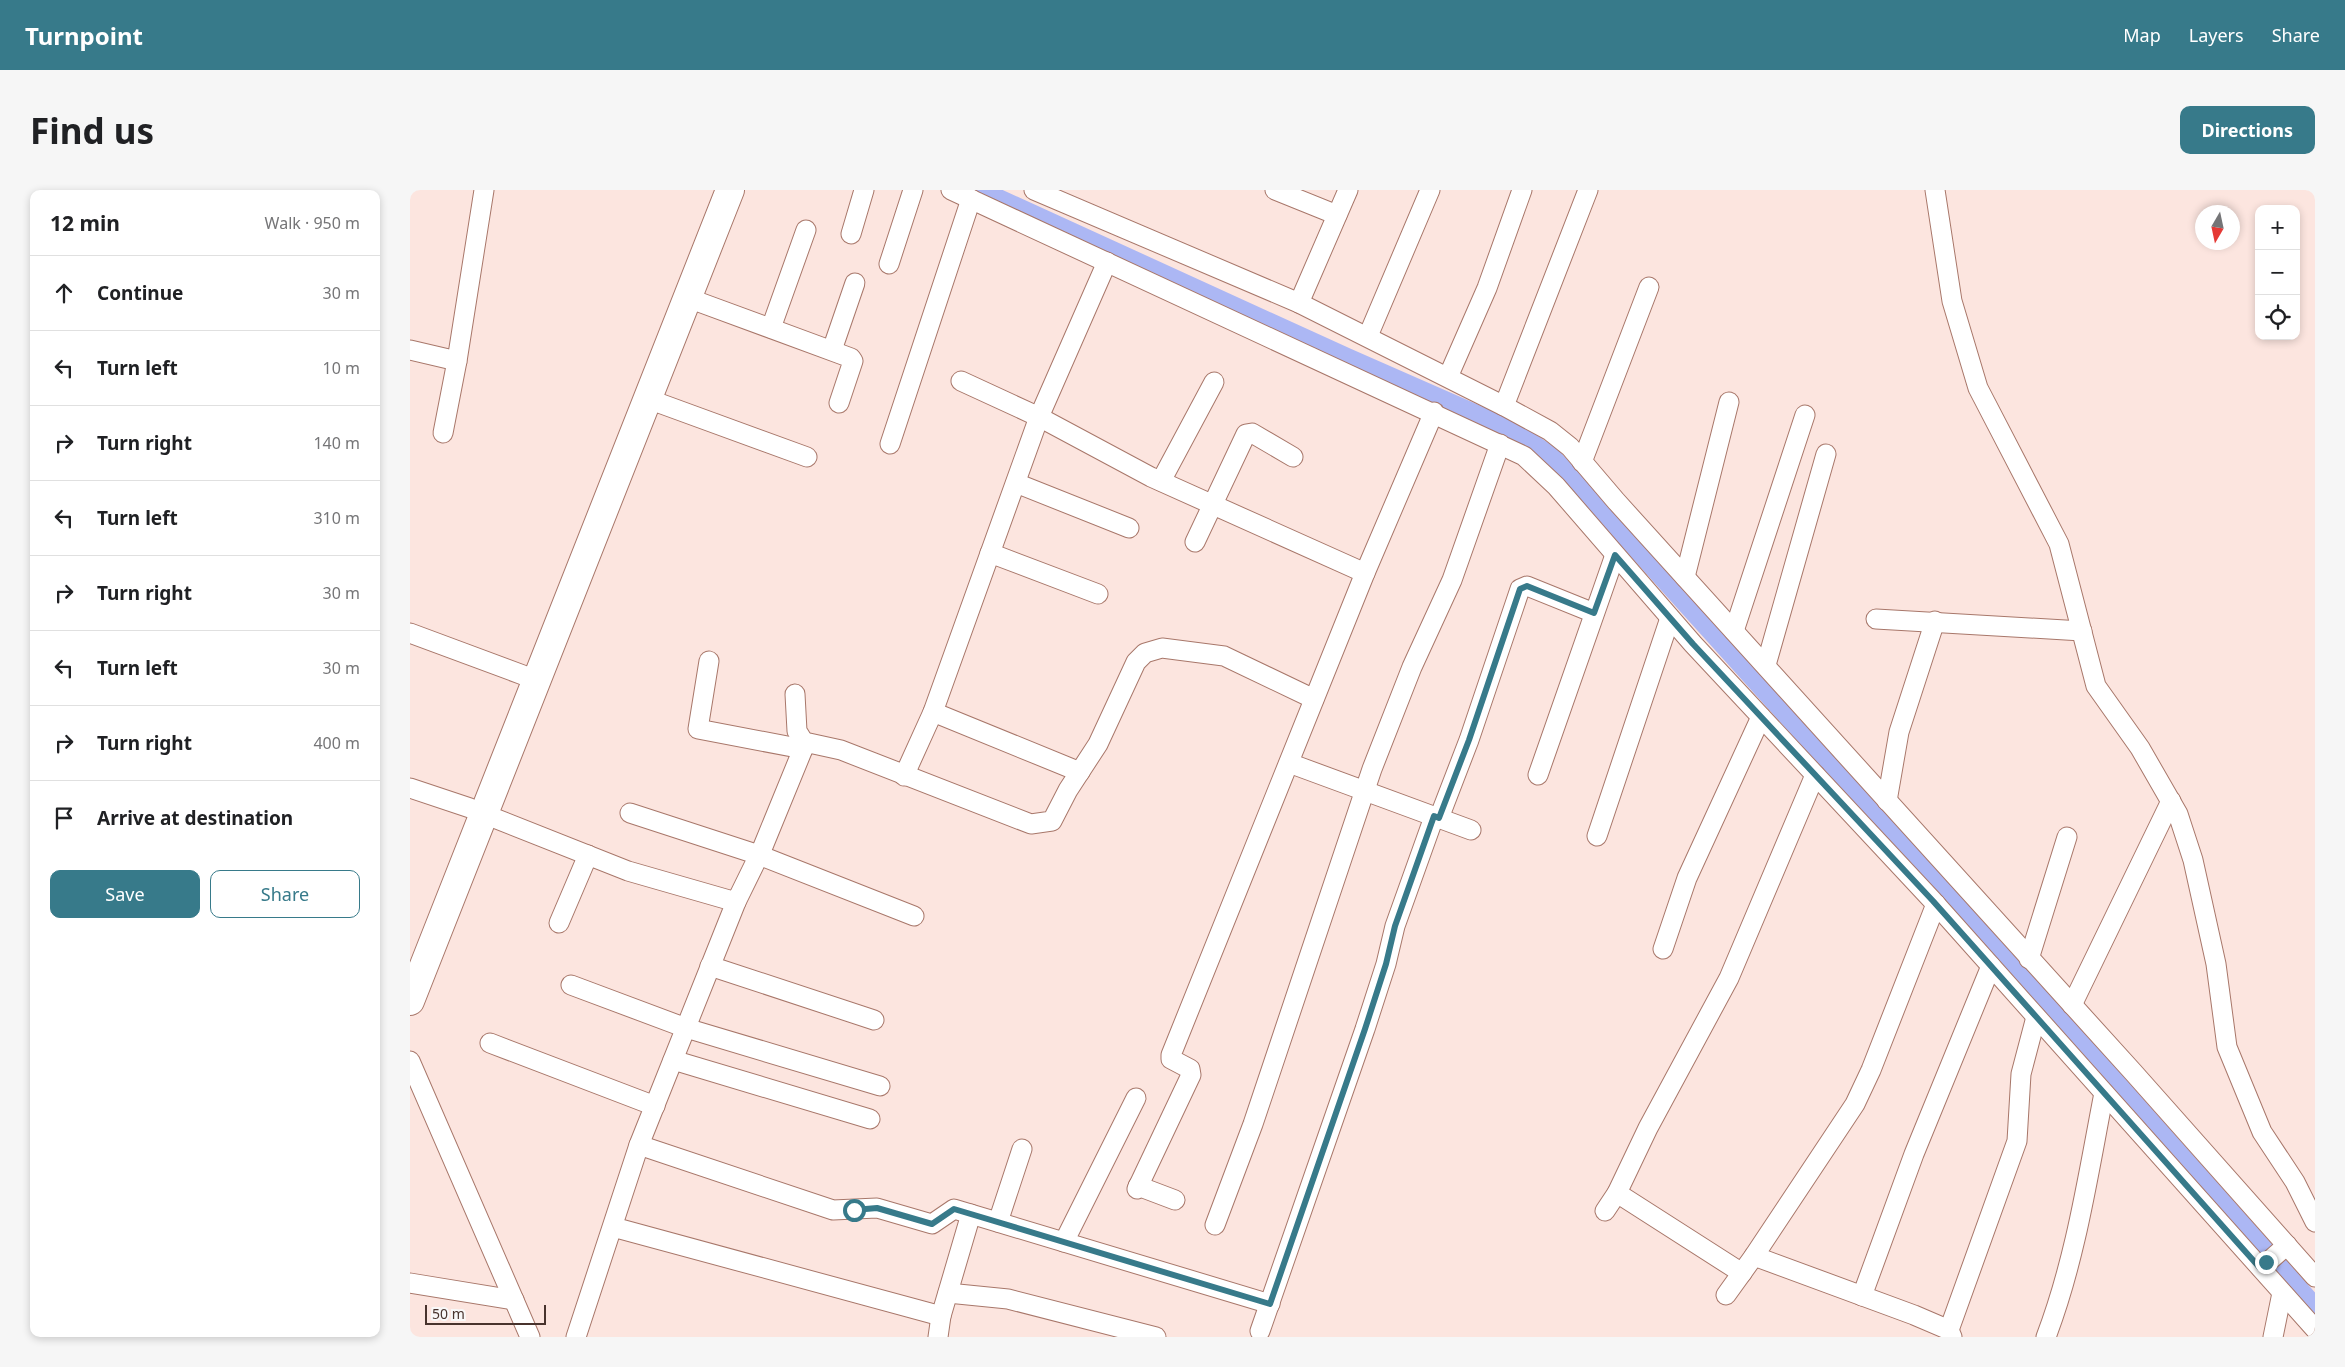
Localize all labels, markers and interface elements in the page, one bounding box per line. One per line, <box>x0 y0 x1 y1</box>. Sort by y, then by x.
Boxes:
text: Turnpoint <box>25 19 143 52</box>
text: Map <box>2123 23 2161 47</box>
text: Layers <box>2189 23 2244 47</box>
text: Share <box>2272 23 2320 47</box>
button: Directions <box>2180 106 2315 154</box>
text: Find us <box>30 107 154 154</box>
north arrow <box>2195 205 2240 250</box>
map controls <box>2255 205 2300 340</box>
button: + <box>2255 205 2300 250</box>
text: 12 min <box>50 209 120 237</box>
text: Walk · 950 m <box>265 212 360 234</box>
button: − <box>2255 250 2300 295</box>
icon: ahead <box>50 279 78 307</box>
text: Continue <box>97 280 183 306</box>
text: 30 m <box>323 282 360 304</box>
button: locate <box>2255 295 2300 340</box>
icon: left <box>50 354 78 382</box>
text: Turn left <box>97 355 178 381</box>
text: 10 m <box>323 357 360 379</box>
icon: right <box>50 429 78 457</box>
text: Turn right <box>97 430 192 456</box>
text: 140 m <box>313 432 360 454</box>
icon: left <box>50 504 78 532</box>
text: Turn left <box>97 505 178 531</box>
text: 310 m <box>313 507 360 529</box>
icon: right <box>50 579 78 607</box>
text: Turn right <box>97 580 192 606</box>
text: 30 m <box>323 582 360 604</box>
icon: left <box>50 654 78 682</box>
text: Turn left <box>97 655 178 681</box>
text: 30 m <box>323 657 360 679</box>
icon: right <box>50 729 78 757</box>
text: Turn right <box>97 730 192 756</box>
text: 400 m <box>313 732 360 754</box>
icon: arrive <box>50 804 78 832</box>
text: Arrive at destination <box>97 805 293 831</box>
button: Save <box>50 870 200 918</box>
button: Share <box>210 870 360 918</box>
route start <box>843 1199 866 1222</box>
route end <box>2255 1251 2278 1274</box>
scale bar <box>425 1302 546 1325</box>
text: 50 m <box>432 1304 465 1323</box>

